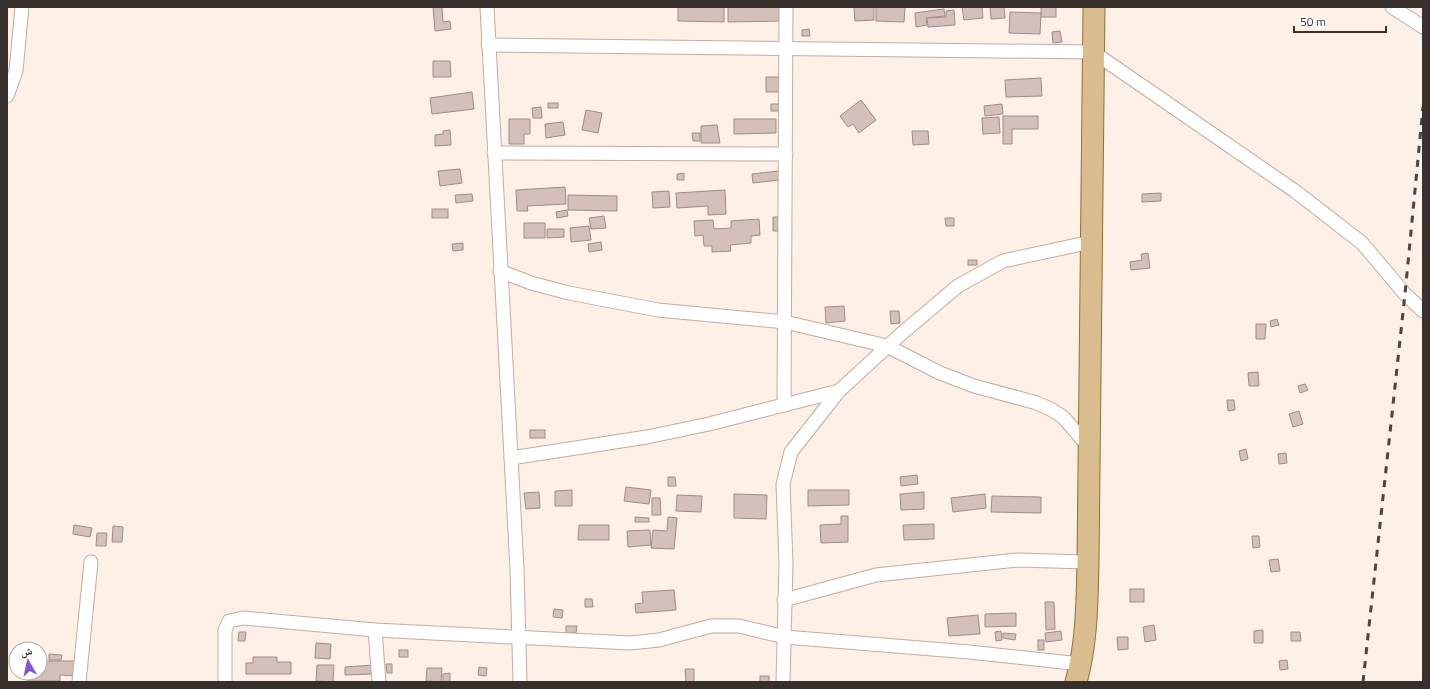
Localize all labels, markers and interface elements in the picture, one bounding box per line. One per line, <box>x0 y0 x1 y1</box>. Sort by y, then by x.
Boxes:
scale bar <box>1294 8 1386 34</box>
text: 50 m <box>1300 12 1326 31</box>
north arrow <box>8 641 48 681</box>
text: ش <box>19 642 34 660</box>

